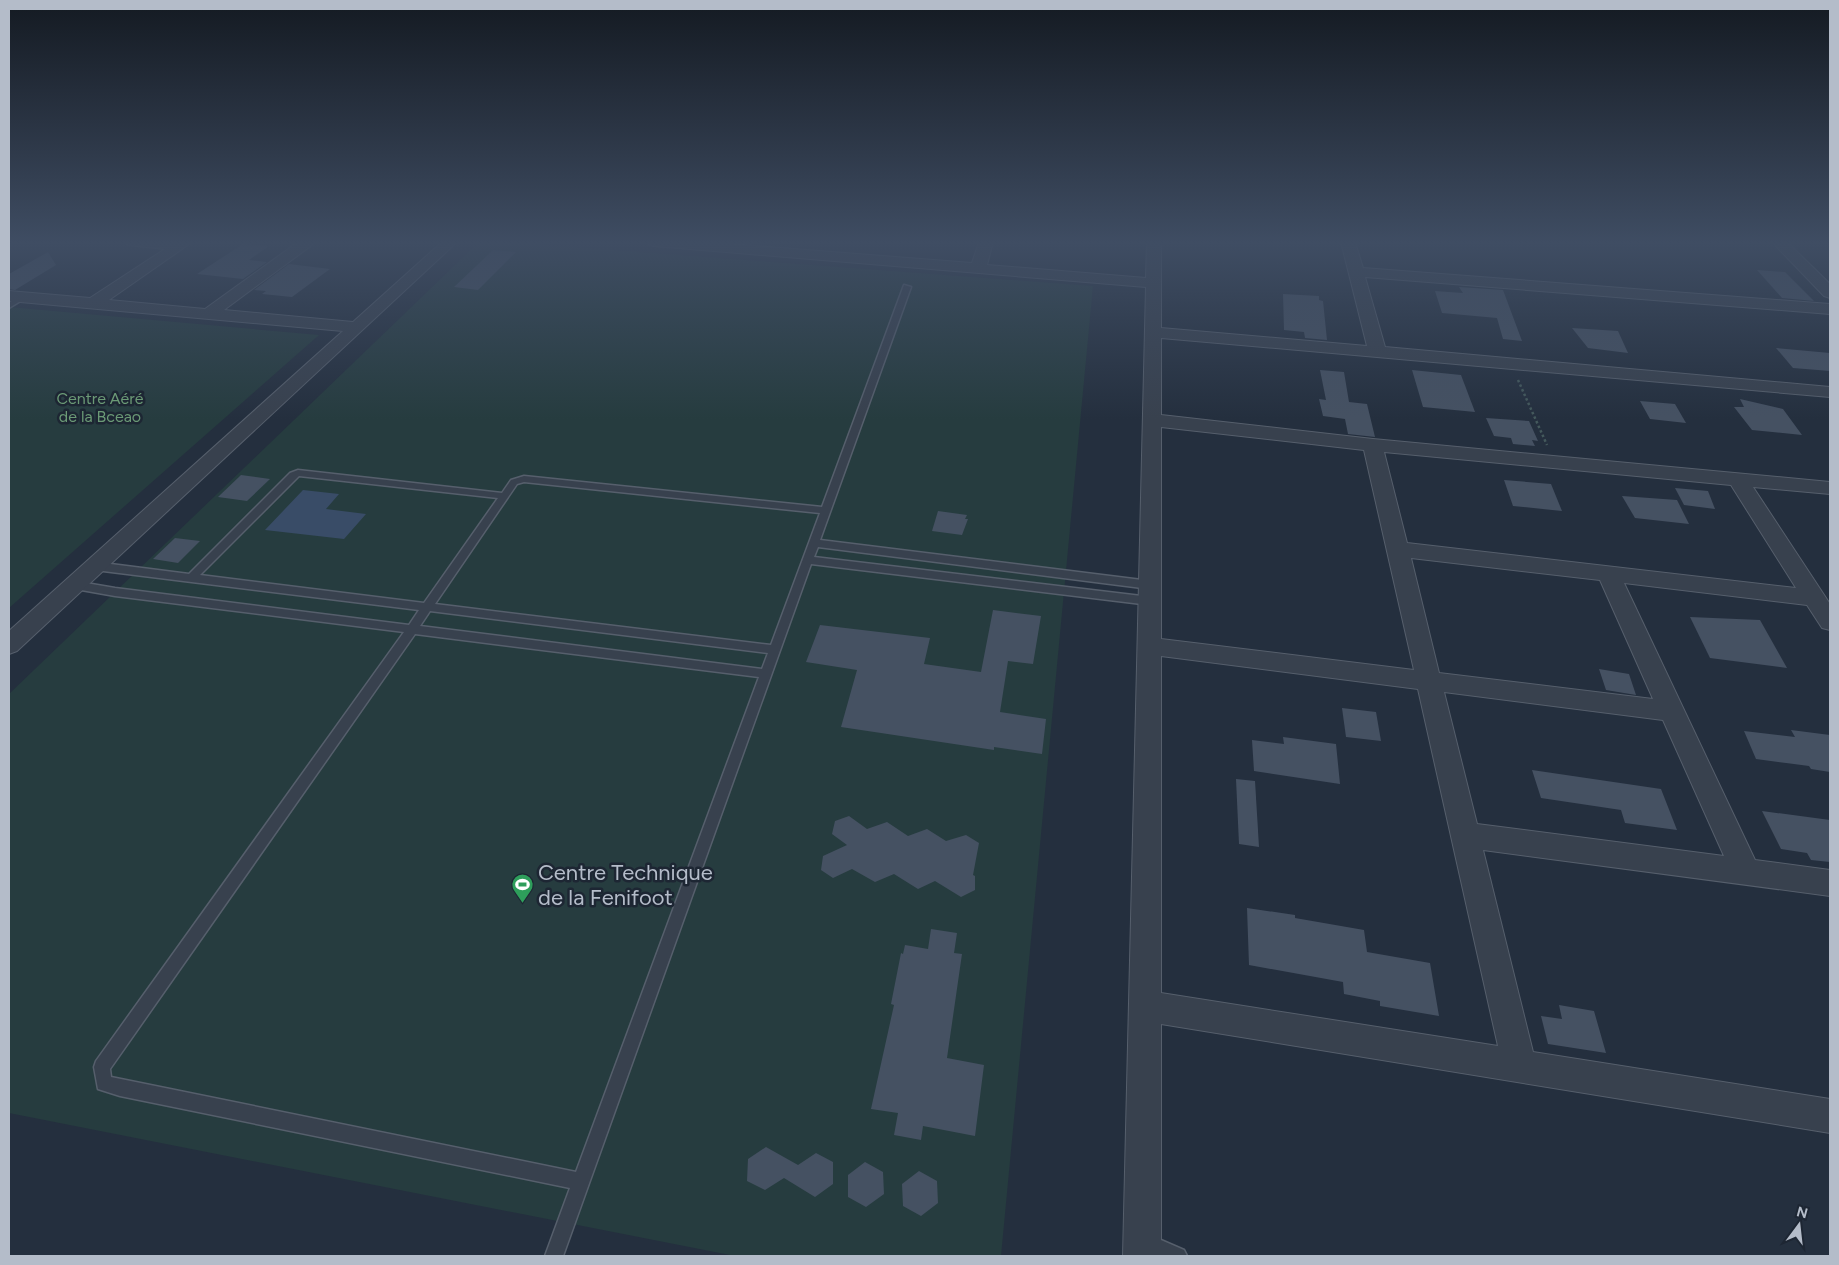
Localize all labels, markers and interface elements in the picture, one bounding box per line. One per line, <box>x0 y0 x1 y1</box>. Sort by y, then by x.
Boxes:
park label: Centre Aéré de la Bceao <box>57 389 144 426</box>
place label: Centre Technique de la Fenifoot <box>538 859 713 911</box>
sports icon: Centre Technique de la Fenifoot <box>510 873 534 904</box>
north arrow <box>1774 1200 1824 1250</box>
text: N <box>1795 1203 1810 1223</box>

